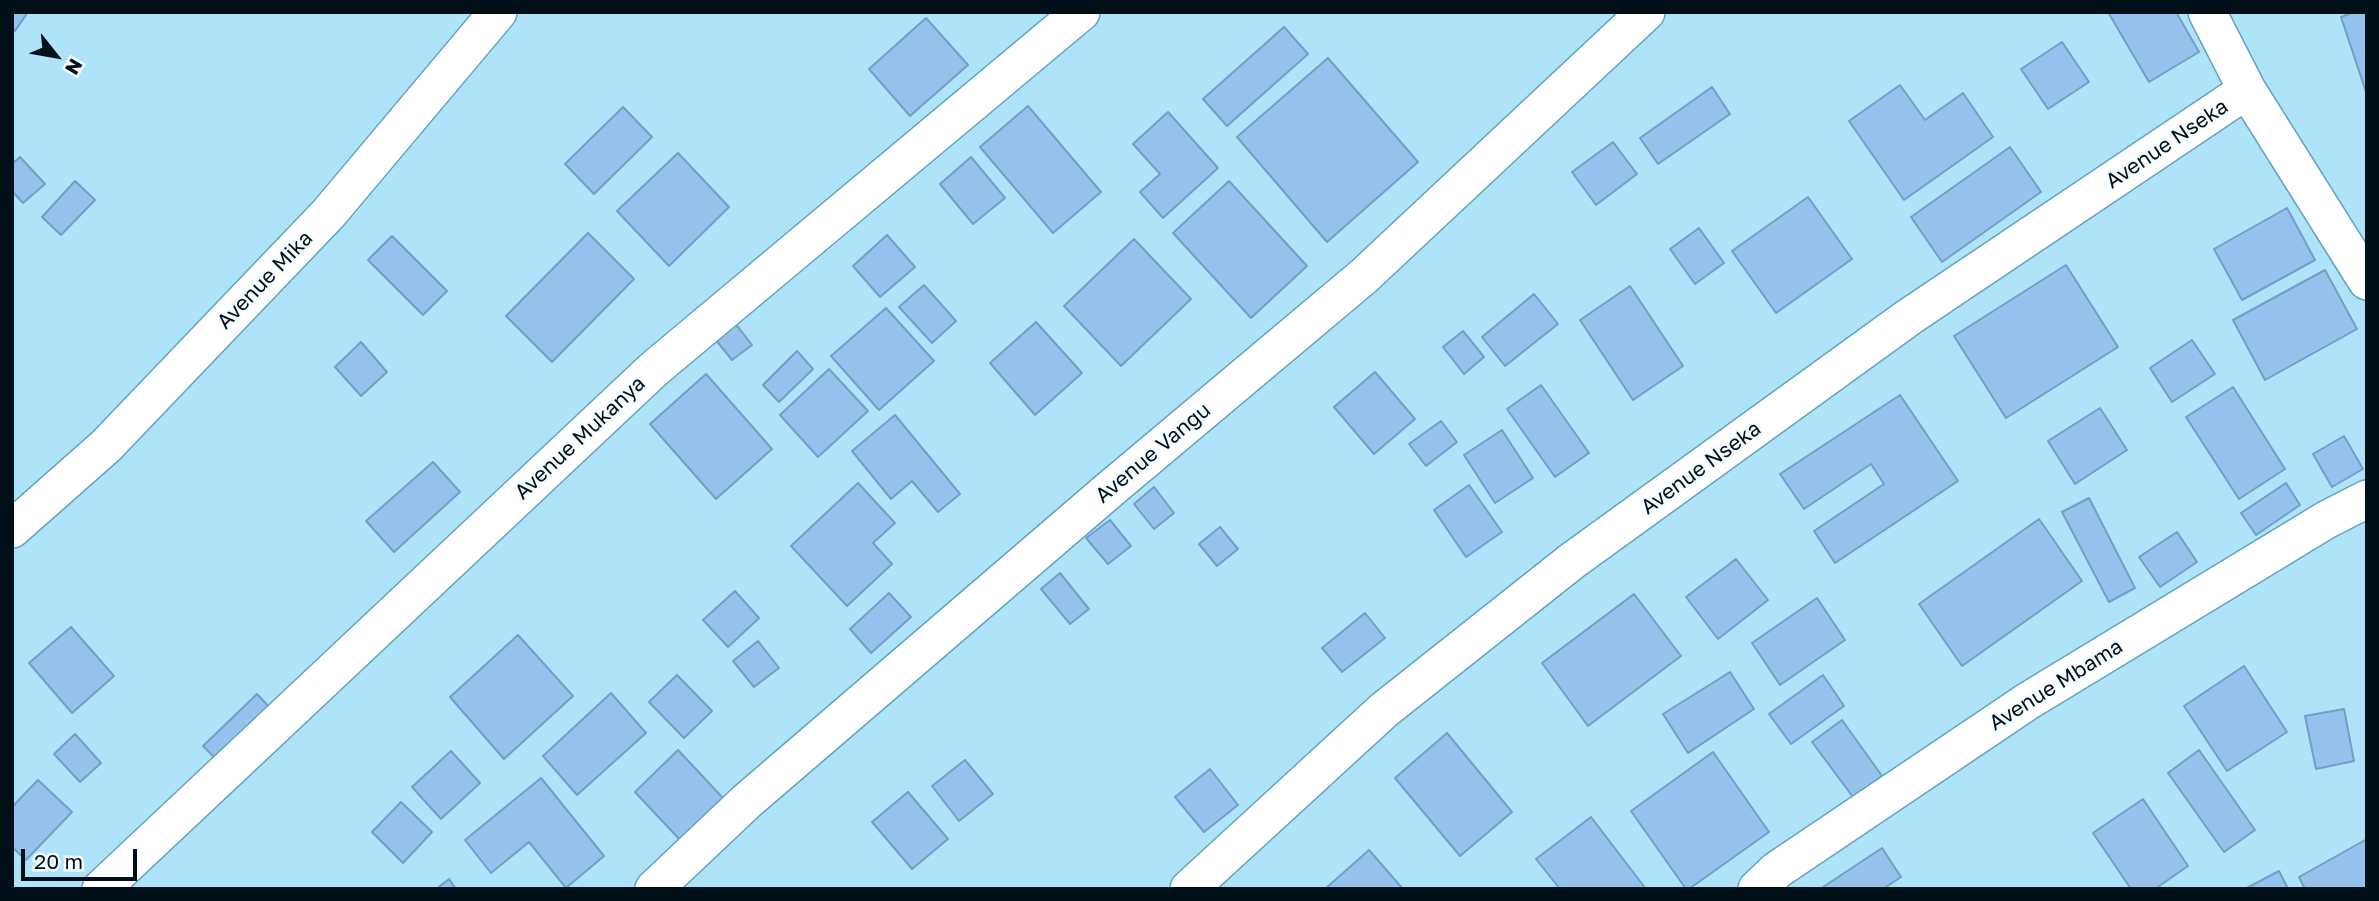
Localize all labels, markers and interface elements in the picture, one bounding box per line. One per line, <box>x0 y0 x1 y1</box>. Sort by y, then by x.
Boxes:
north arrow <box>21 21 91 91</box>
text: N <box>61 55 88 79</box>
street label: Avenue Nseka <box>2101 94 2233 194</box>
street label: Avenue Mika <box>212 226 318 334</box>
street label: Avenue Mukanya <box>510 371 650 505</box>
street label: Avenue Vangu <box>1090 398 1216 508</box>
street label: Avenue Nseka <box>1636 416 1766 520</box>
street label: Avenue Mbama <box>1985 634 2127 736</box>
scale bar <box>24 834 140 878</box>
text: 20 m <box>34 848 83 874</box>

